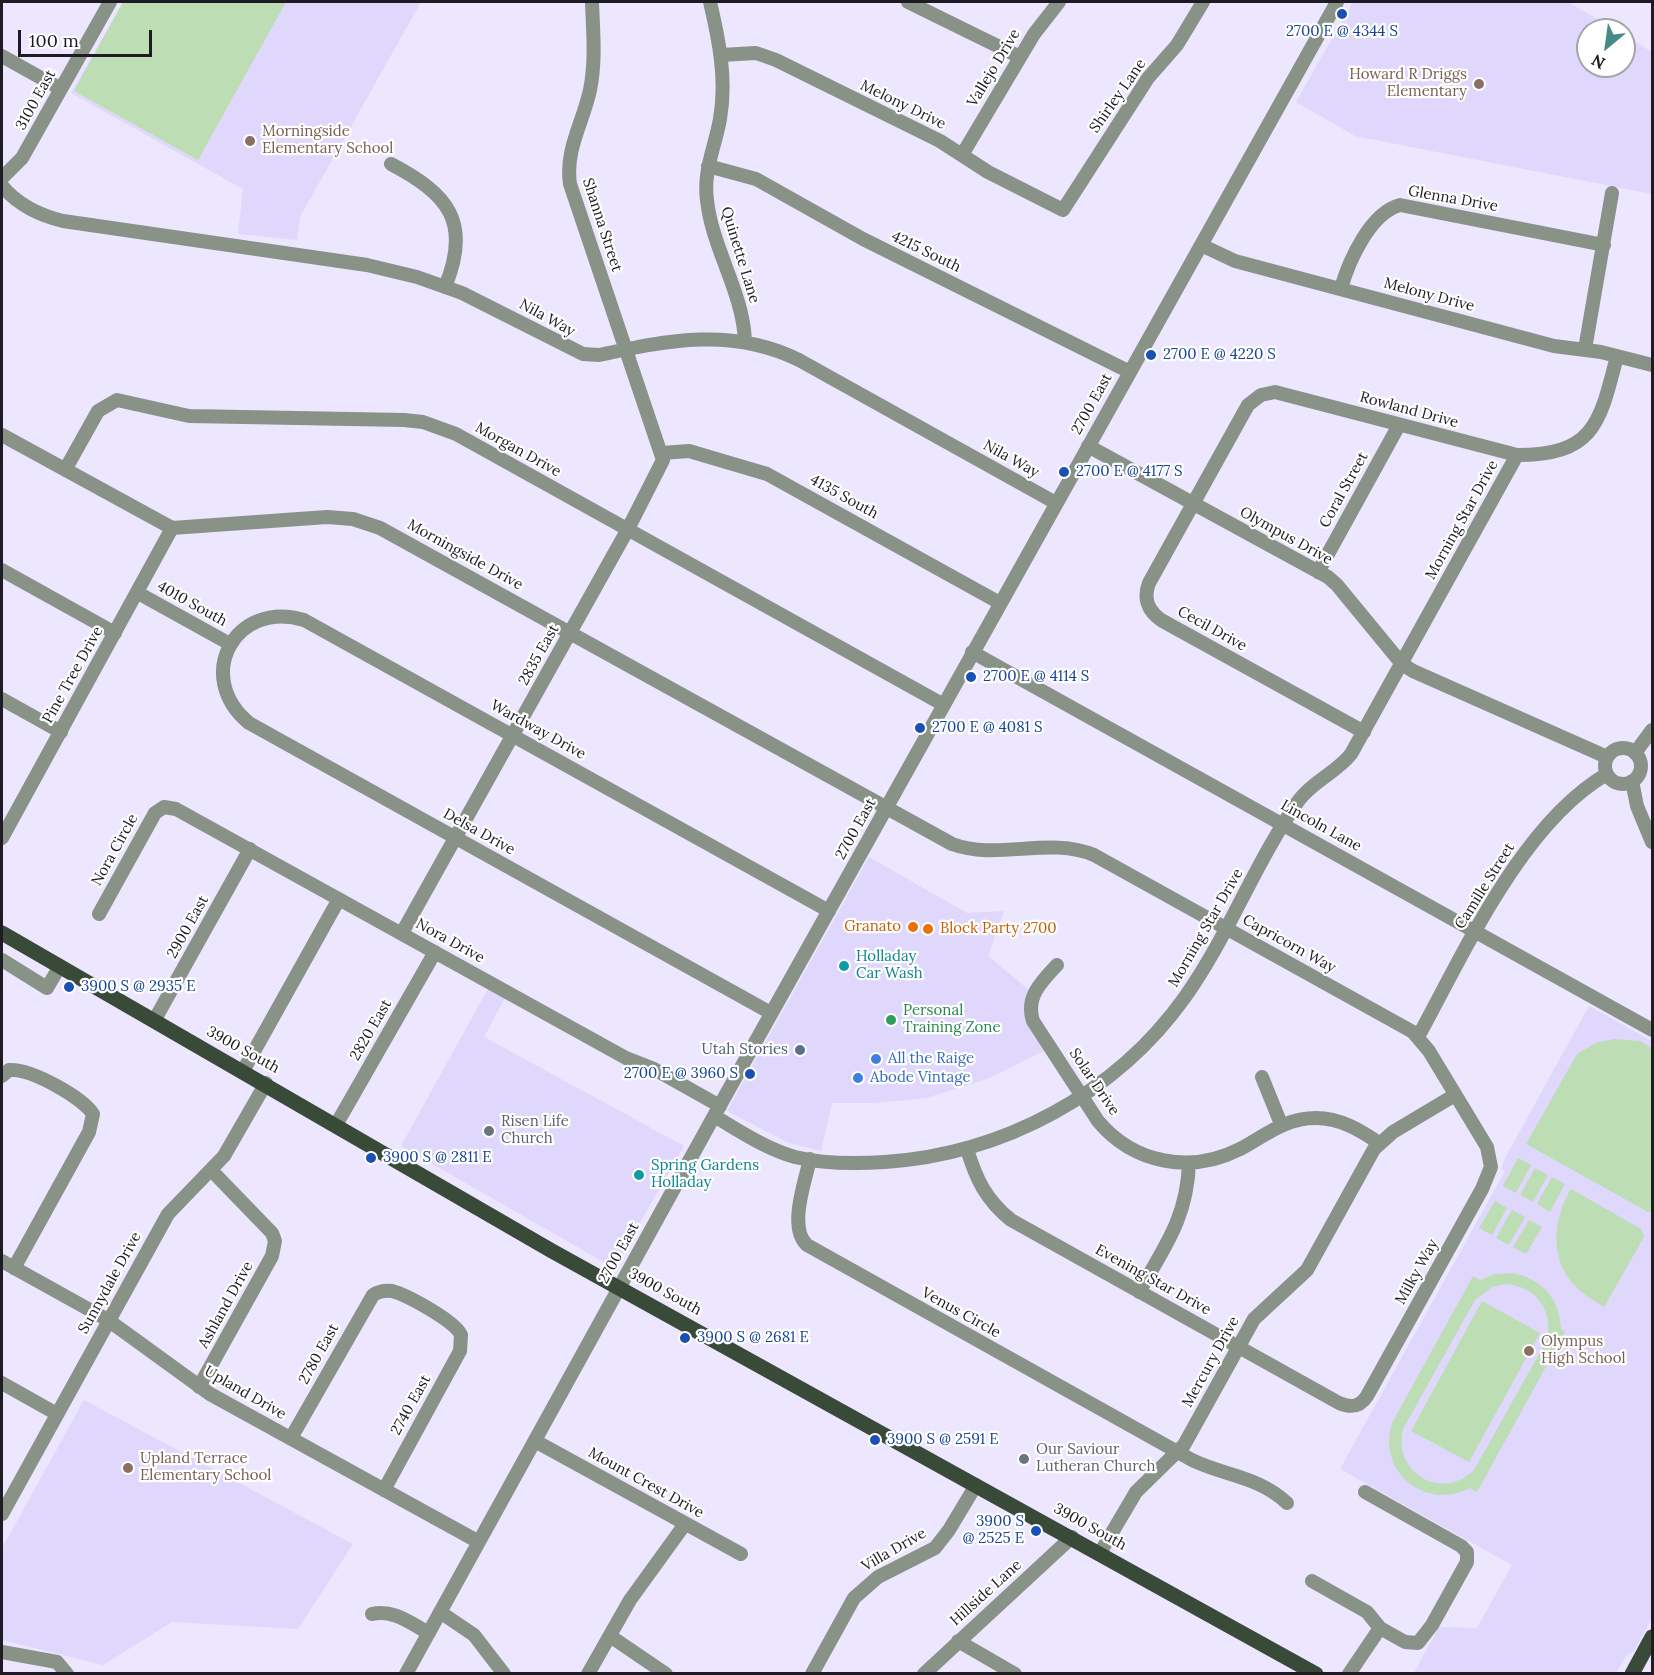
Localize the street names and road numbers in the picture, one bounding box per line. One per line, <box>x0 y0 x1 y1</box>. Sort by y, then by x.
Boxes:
street label: Vallejo Drive <box>964 26 1024 110</box>
street label: Shirley Lane <box>1086 56 1150 136</box>
street label: 3100 East <box>12 67 60 133</box>
street label: Melony Drive <box>857 77 949 133</box>
street label: Shanna Street <box>578 176 626 274</box>
street label: Glenna Drive <box>1407 182 1499 216</box>
street label: Quinette Lane <box>717 205 763 305</box>
street label: 4215 South <box>888 228 964 276</box>
street label: Melony Drive <box>1382 274 1476 316</box>
street label: Nila Way <box>516 295 578 341</box>
street label: 2700 East <box>1068 370 1116 438</box>
street label: Rowland Drive <box>1358 388 1460 432</box>
street label: Morgan Drive <box>472 419 564 481</box>
street label: Nila Way <box>980 436 1042 482</box>
street label: Coral Street <box>1316 449 1372 531</box>
street label: Morning Star Drive <box>1422 457 1502 583</box>
street label: 4135 South <box>807 471 881 523</box>
street label: Olympus Drive <box>1236 503 1336 569</box>
street label: Morningside Drive <box>404 516 526 594</box>
street label: 4010 South <box>154 577 230 631</box>
street label: Cecil Drive <box>1174 603 1250 655</box>
street label: 2835 East <box>515 621 563 689</box>
street label: Pine Tree Drive <box>39 623 107 727</box>
street label: Wardway Drive <box>487 696 589 764</box>
street label: 2700 East <box>832 795 880 863</box>
street label: Lincoln Lane <box>1277 796 1365 856</box>
street label: Delsa Drive <box>440 805 518 859</box>
street label: Nora Circle <box>88 811 142 889</box>
street label: Camille Street <box>1451 839 1519 933</box>
street label: Morning Star Drive <box>1165 866 1247 990</box>
street label: 2900 East <box>163 892 213 962</box>
street label: Capricorn Way <box>1239 911 1339 977</box>
street label: Nora Drive <box>413 915 487 967</box>
street label: 2820 East <box>346 996 396 1064</box>
street label: 3900 South <box>203 1023 283 1077</box>
street label: Solar Drive <box>1065 1045 1123 1119</box>
street label: 2700 East <box>595 1219 643 1287</box>
street label: Sunnydale Drive <box>75 1229 145 1337</box>
street label: Milky Way <box>1392 1236 1442 1308</box>
street label: Evening Star Drive <box>1092 1241 1214 1319</box>
street label: Ashland Drive <box>195 1258 257 1352</box>
street label: 3900 South <box>625 1265 705 1319</box>
street label: Venus Circle <box>918 1284 1004 1342</box>
street label: Mercury Drive <box>1179 1313 1243 1411</box>
street label: 2780 East <box>295 1321 343 1387</box>
street label: Upland Drive <box>201 1362 289 1424</box>
street label: 2740 East <box>387 1372 435 1438</box>
street label: Mount Crest Drive <box>585 1444 707 1522</box>
street label: 3900 South <box>1050 1500 1130 1554</box>
street label: Villa Drive <box>859 1524 929 1576</box>
street label: Hillside Lane <box>946 1556 1026 1630</box>

